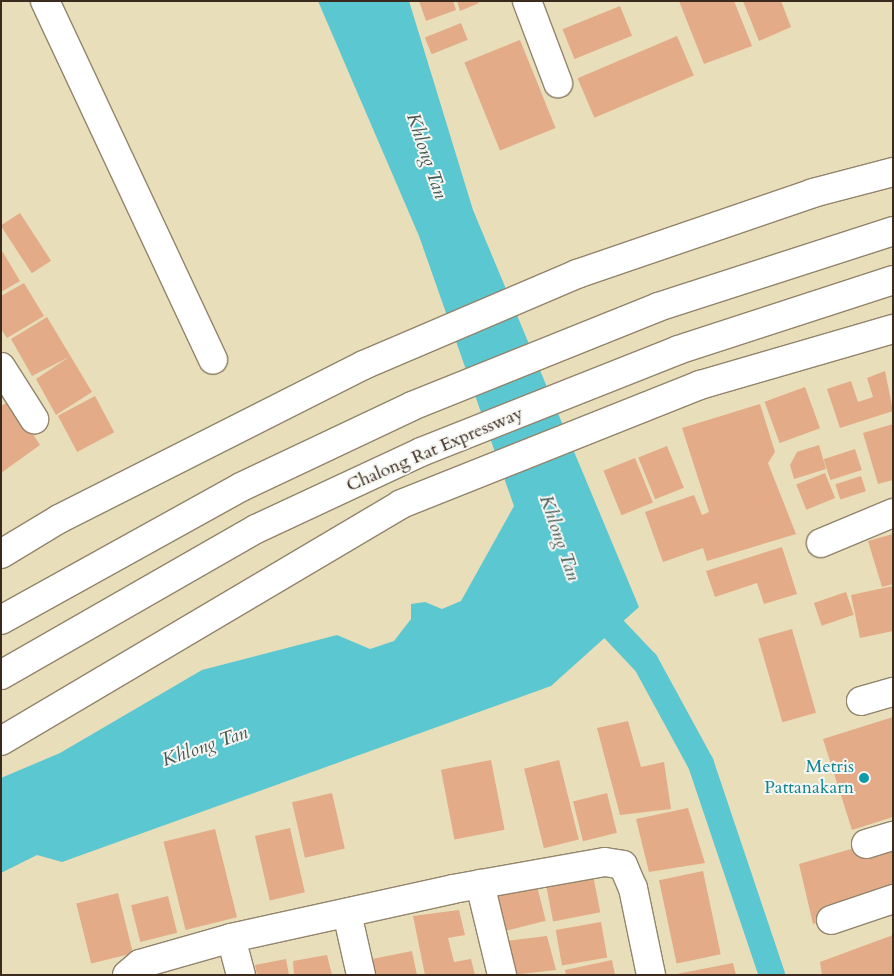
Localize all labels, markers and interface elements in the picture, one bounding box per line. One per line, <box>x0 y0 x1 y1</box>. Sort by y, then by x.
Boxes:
water label: Khlong Tan <box>401 110 451 202</box>
street label: Chalong Rat Expressway <box>343 403 527 497</box>
water label: Khlong Tan <box>534 492 584 584</box>
water label: Khlong Tan <box>159 722 251 772</box>
place label: Metris Pattanakarn <box>764 757 854 800</box>
marker: Metris Pattanakarn <box>858 772 870 784</box>

